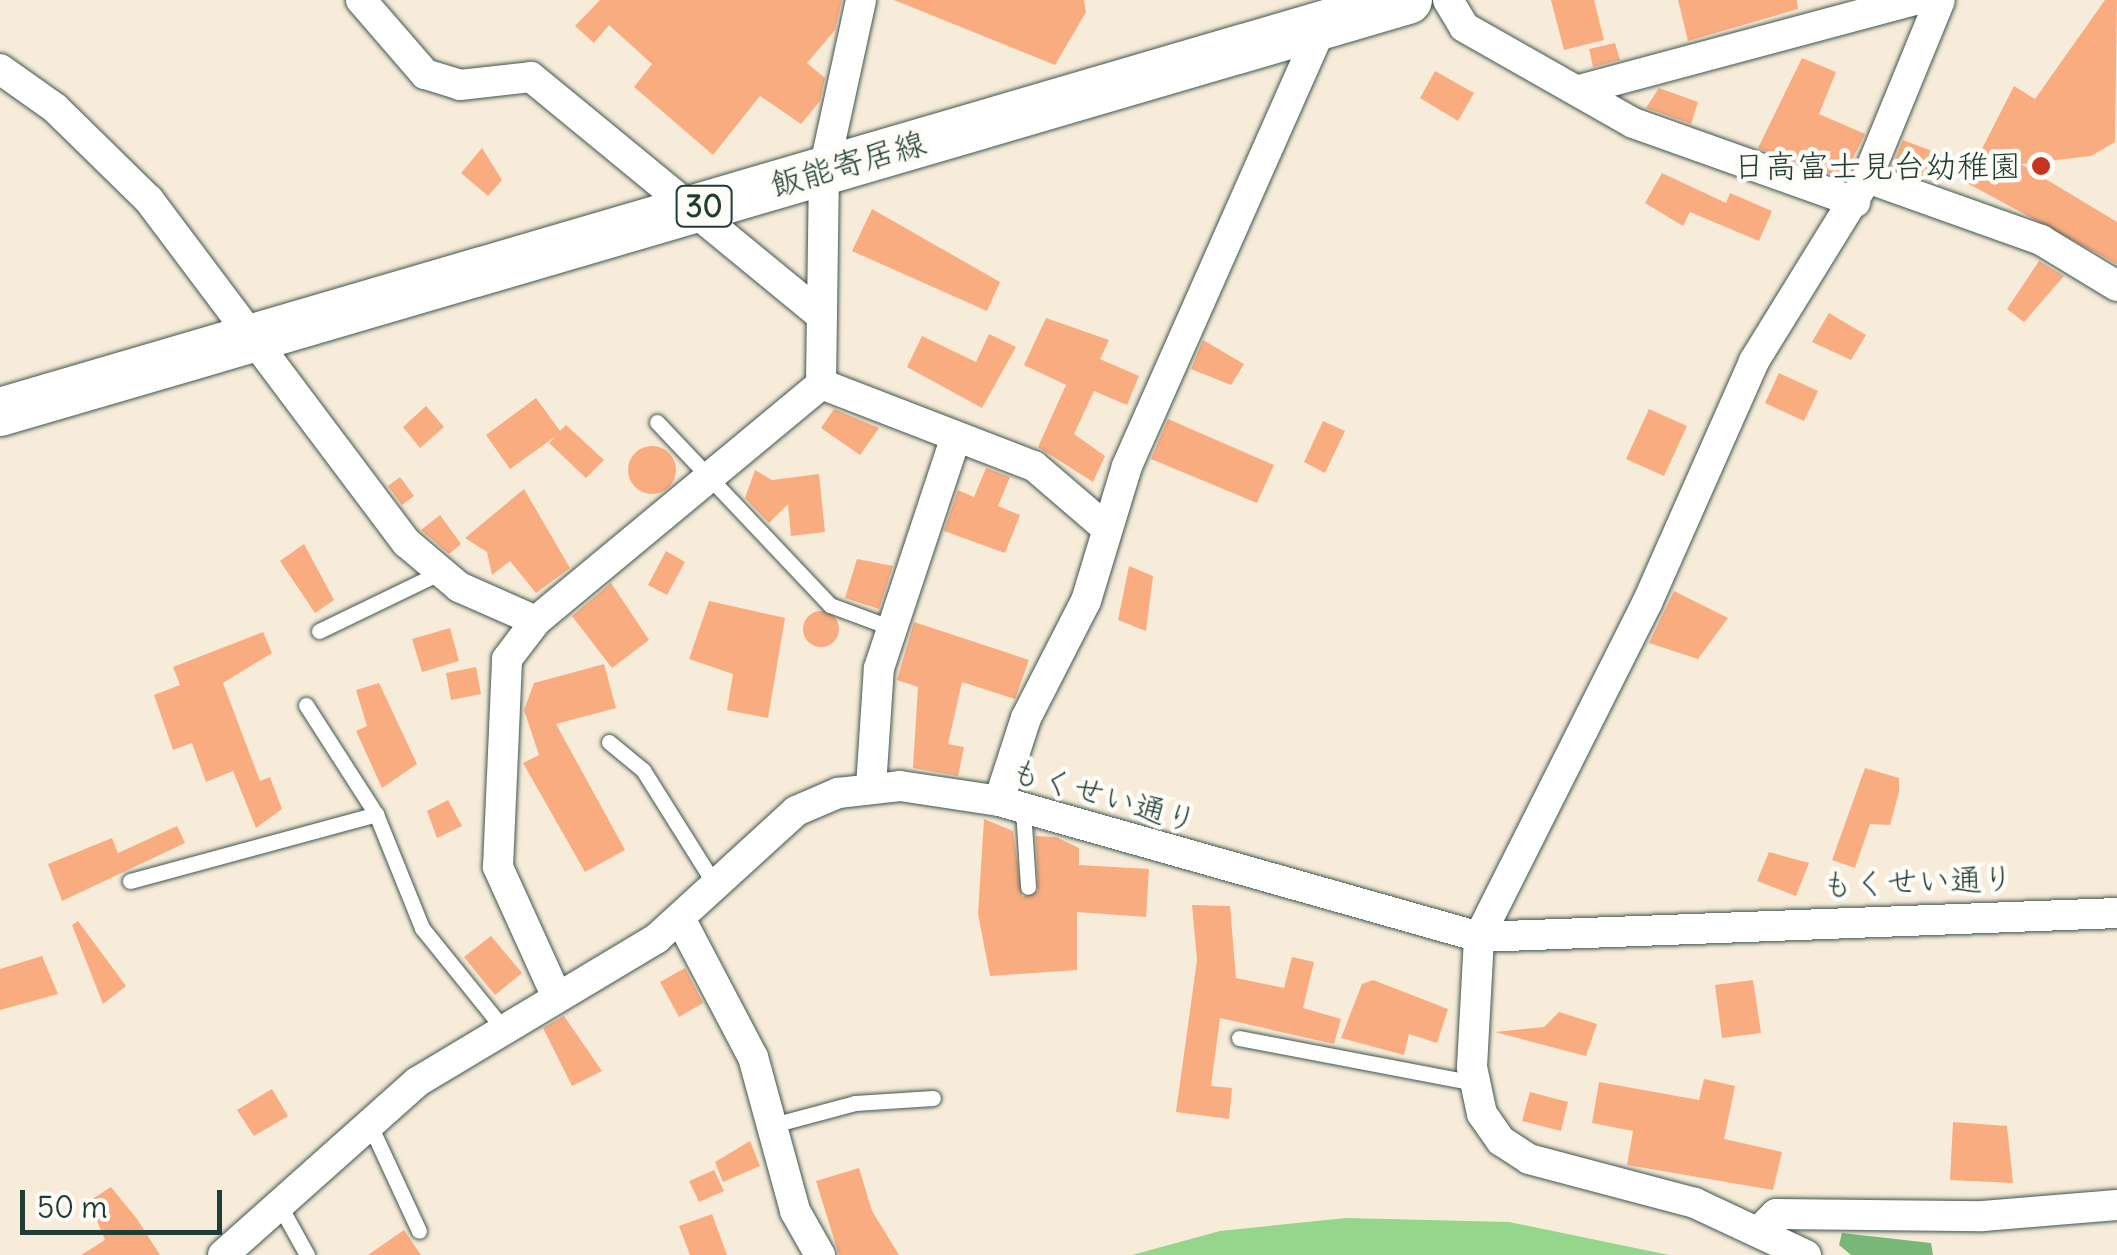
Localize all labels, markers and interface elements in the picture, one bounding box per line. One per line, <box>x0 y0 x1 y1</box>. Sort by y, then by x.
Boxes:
street label: 飯能寄居線 <box>766 123 930 205</box>
place label: 日高富士見台幼稚園 <box>1733 147 2021 185</box>
marker: 日高富士見台幼稚園 <box>2030 155 2052 177</box>
road number: 30 <box>674 181 734 231</box>
street label: もくせい通り <box>1006 751 1202 841</box>
street label: もくせい通り <box>1821 859 2015 905</box>
scale bar <box>25 1170 228 1232</box>
text: 50 m <box>37 1188 107 1226</box>

